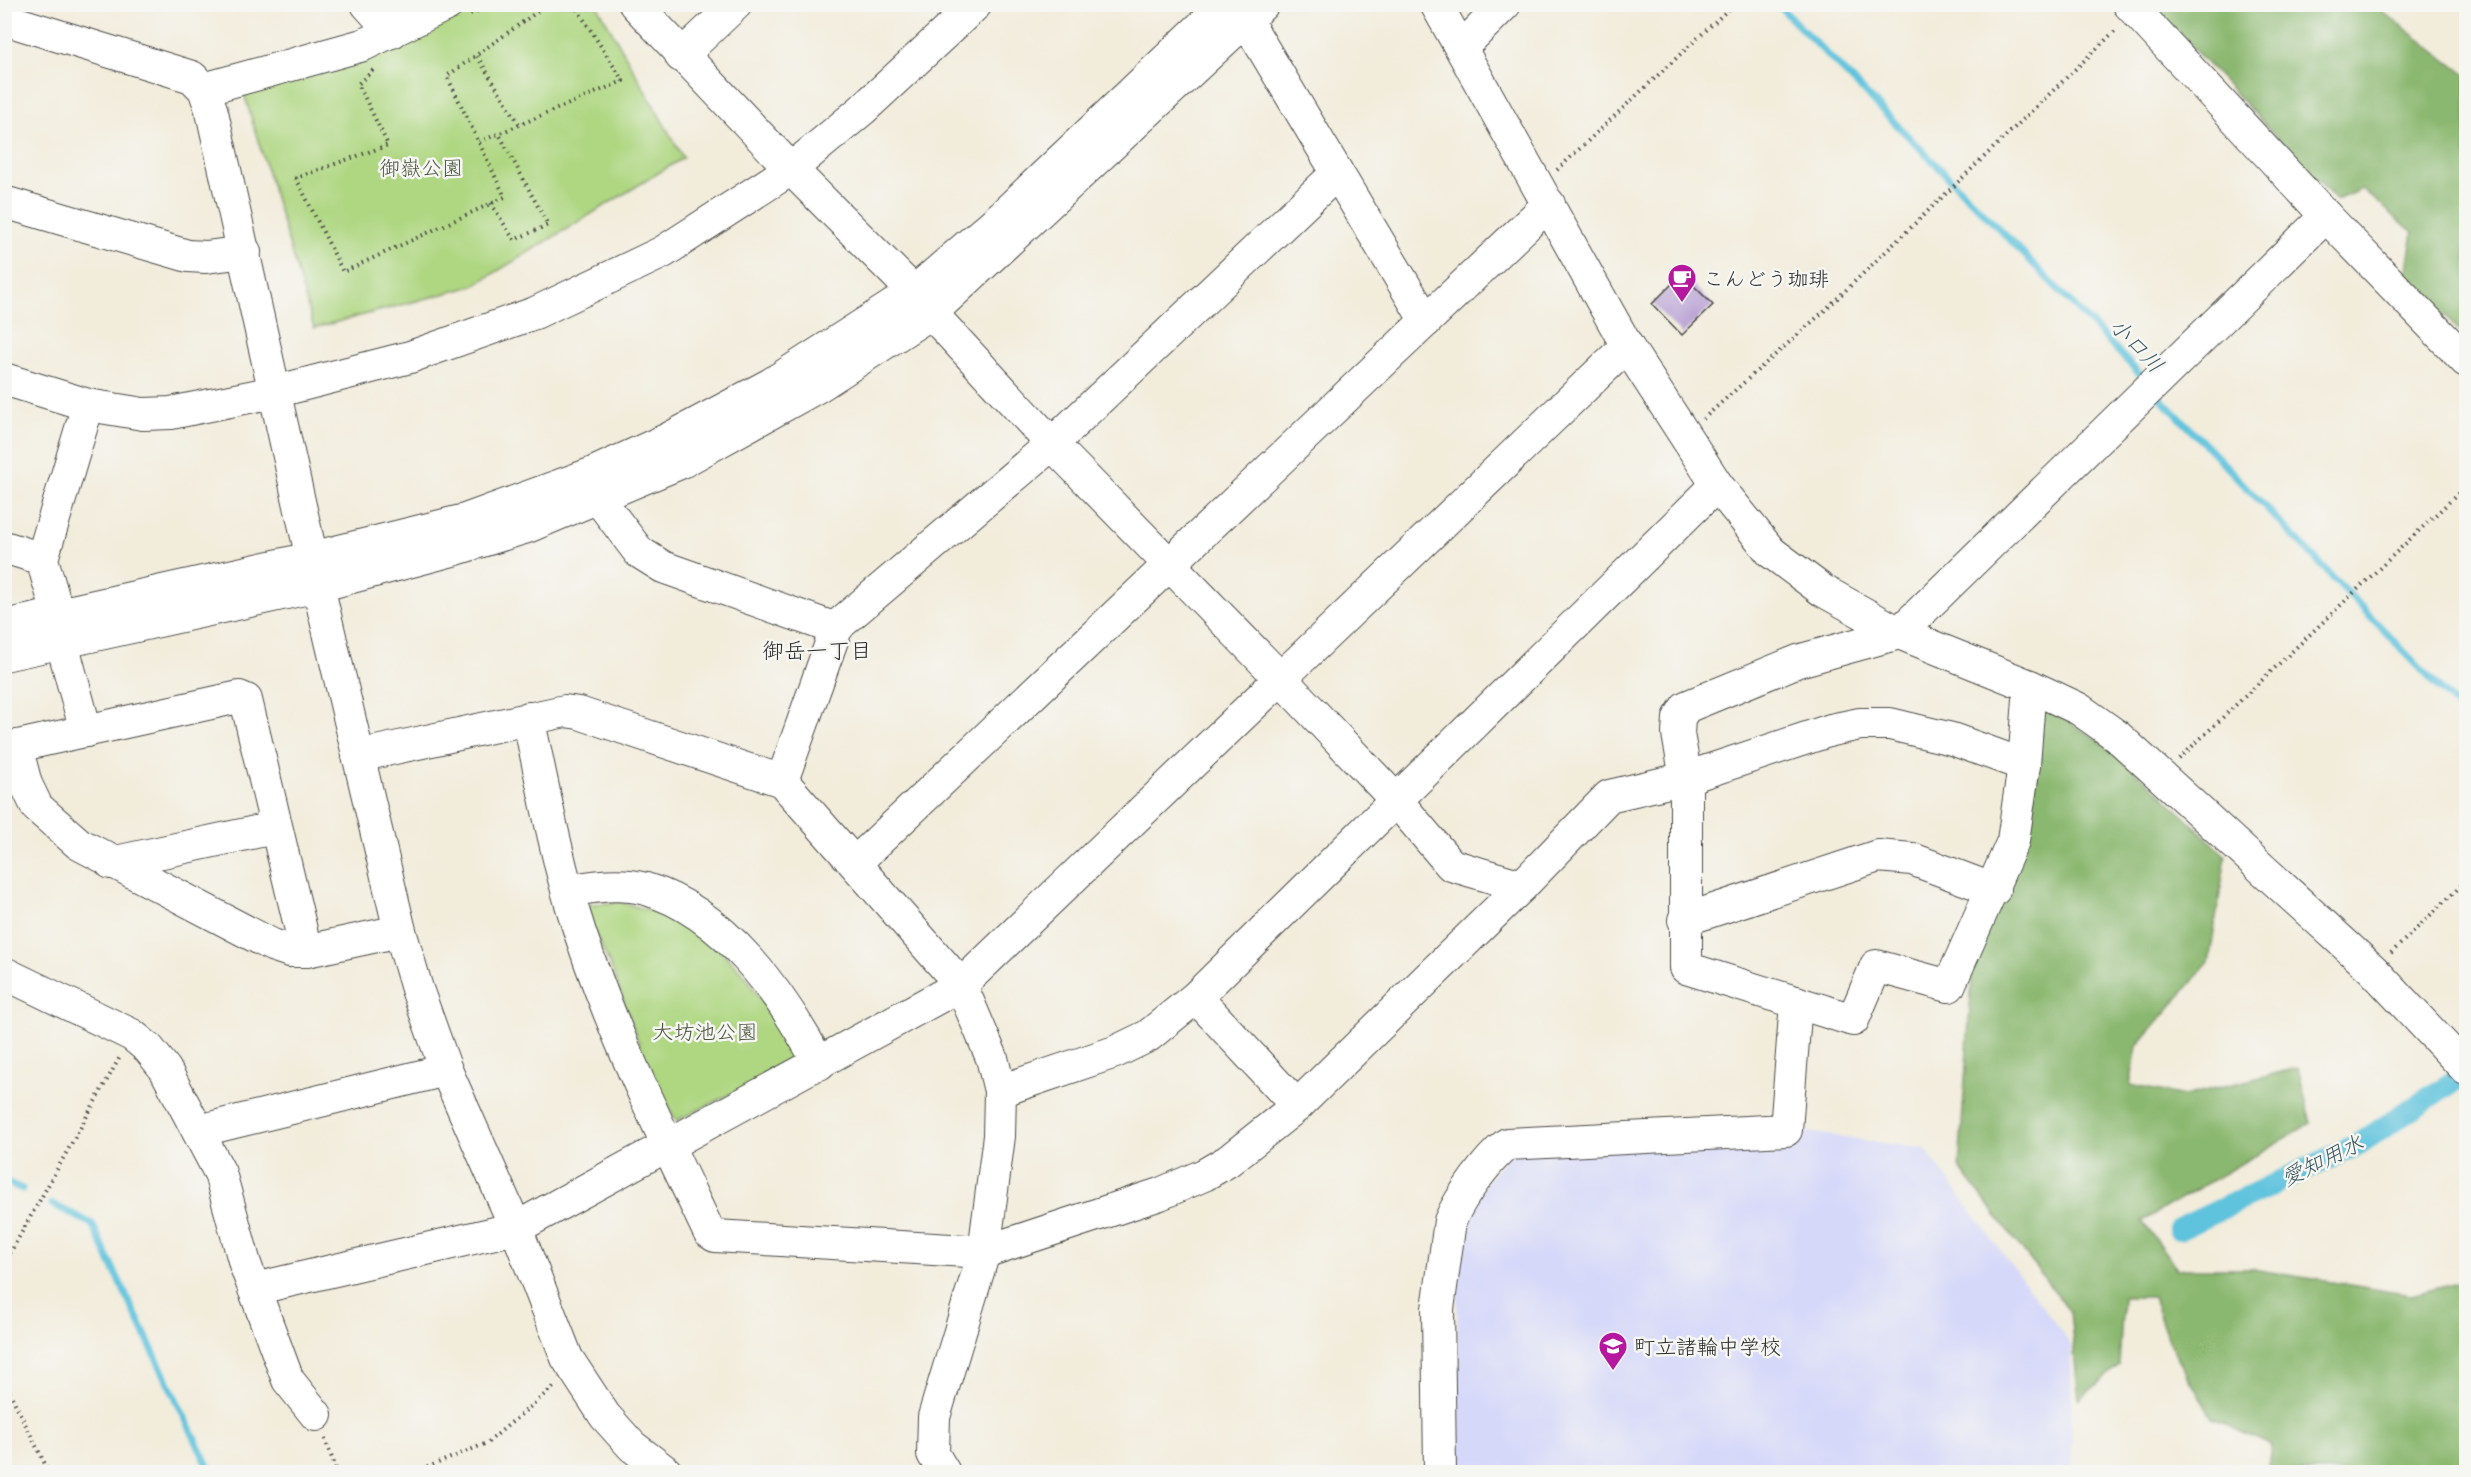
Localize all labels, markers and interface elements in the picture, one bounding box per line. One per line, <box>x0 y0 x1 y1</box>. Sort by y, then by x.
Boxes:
park label: 御嶽公園 <box>379 153 463 182</box>
cafe icon: こんどう珈琲 <box>1666 262 1698 304</box>
place label: こんどう珈琲 <box>1703 264 1829 293</box>
water label: 小口川 <box>2103 311 2171 379</box>
district label: 御岳一丁目 <box>762 635 872 665</box>
park label: 大坊池公園 <box>653 1017 758 1046</box>
water label: 愛知用水 <box>2276 1127 2368 1193</box>
school or university icon: 町立諸輪中学校 <box>1597 1330 1629 1372</box>
place label: 町立諸輪中学校 <box>1634 1332 1781 1361</box>

